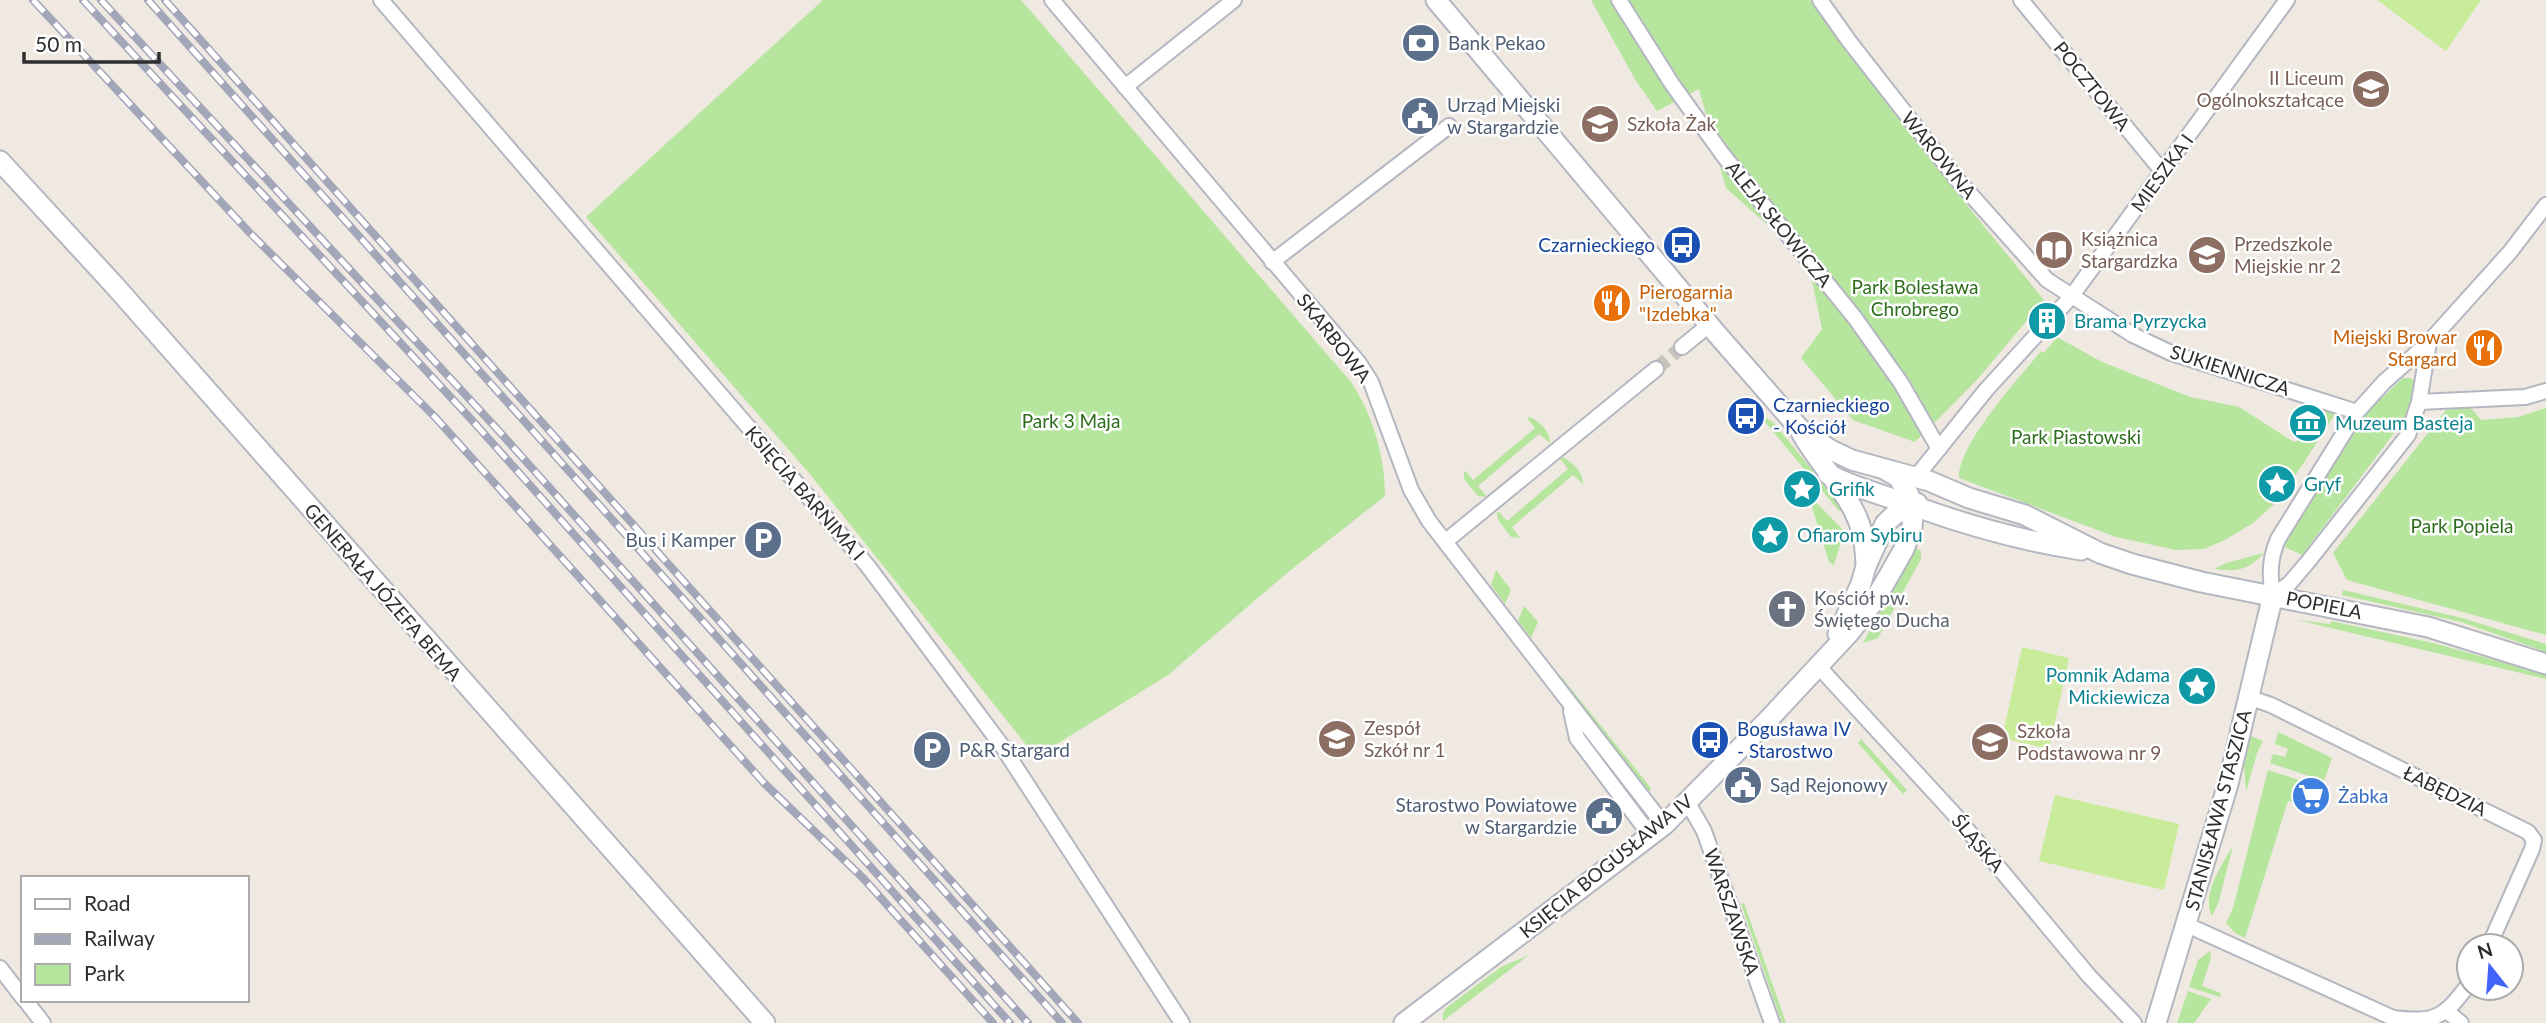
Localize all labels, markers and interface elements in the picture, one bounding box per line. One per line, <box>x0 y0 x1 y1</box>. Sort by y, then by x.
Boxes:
scale bar <box>24 21 159 65</box>
bank icon: Bank Pekao <box>1400 22 1442 64</box>
text: 50 m <box>35 31 82 56</box>
place label: Bank Pekao <box>1448 31 1546 54</box>
street label: POCZTOWA <box>2049 36 2135 135</box>
place label: II Liceum Ogólnokształcące <box>2197 66 2344 111</box>
school or university icon: II Liceum Ogólnokształcące <box>2350 68 2392 110</box>
place label: Urząd Miejski w Stargardzie <box>1447 93 1560 138</box>
public building icon: Urząd Miejski w Stargardzie <box>1399 95 1441 137</box>
school or university icon: Szkoła Żak <box>1579 103 1621 145</box>
street label: WAROWNA <box>1897 106 1982 203</box>
place label: Szkoła Żak <box>1627 112 1716 135</box>
street label: MIESZKA I <box>2126 129 2198 216</box>
street label: ALEJA SŁOWICZA <box>1722 156 1837 291</box>
bus stop icon: Czarnieckiego <box>1661 224 1703 266</box>
place label: Książnica Stargardzka <box>2081 227 2178 272</box>
library icon: Książnica Stargardzka <box>2033 229 2075 271</box>
place label: Przedszkole Miejskie nr 2 <box>2234 232 2341 277</box>
place label: Czarnieckiego <box>1538 233 1655 256</box>
school or university icon: Przedszkole Miejskie nr 2 <box>2186 234 2228 276</box>
park label: Park Bolesława Chrobrego <box>1851 275 1979 320</box>
place label: Pierogarnia "Izdebka" <box>1639 280 1733 325</box>
restaurant icon: Pierogarnia "Izdebka" <box>1591 282 1633 324</box>
street label: SKARBOWA <box>1292 289 1376 387</box>
building icon: Brama Pyrzycka <box>2026 300 2068 342</box>
place label: Brama Pyrzycka <box>2074 309 2207 332</box>
place label: Miejski Browar Stargard <box>2333 325 2457 370</box>
restaurant icon: Miejski Browar Stargard <box>2463 327 2505 369</box>
street label: SUKIENNICZA <box>2167 339 2293 400</box>
place label: Czarnieckiego - Kościół <box>1773 393 1890 438</box>
bus stop icon: Czarnieckiego - Kościół <box>1725 395 1767 437</box>
museum icon: Muzeum Basteja <box>2287 402 2329 444</box>
park label: Park 3 Maja <box>1022 409 1120 432</box>
place label: Muzeum Basteja <box>2335 411 2473 434</box>
street label: KSIĘCIA BARNIMA I <box>741 421 870 565</box>
park label: Park Piastowski <box>2011 425 2141 448</box>
place icon: Gryf <box>2256 463 2298 505</box>
place icon: Grifik <box>1781 468 1823 510</box>
place label: Gryf <box>2304 472 2341 495</box>
place label: Grifik <box>1829 477 1875 500</box>
street label: GENERAŁA JÓZEFA BEMA <box>300 498 467 685</box>
place icon: Ofiarom Sybiru <box>1749 514 1791 556</box>
park label: Park Popiela <box>2411 514 2513 537</box>
parking icon: Bus i Kamper <box>742 519 784 561</box>
place label: Ofiarom Sybiru <box>1797 523 1923 546</box>
place label: Bus i Kamper <box>626 528 736 551</box>
place label: Kościół pw. Świętego Ducha <box>1814 586 1950 631</box>
street label: POPIELA <box>2284 586 2364 623</box>
church icon: Kościół pw. Świętego Ducha <box>1766 588 1808 630</box>
place label: Pomnik Adama Mickiewicza <box>2046 663 2170 708</box>
place icon: Pomnik Adama Mickiewicza <box>2176 665 2218 707</box>
street label: STANISŁAWA STASZICA <box>2180 707 2255 913</box>
place label: Zespół Szkół nr 1 <box>1364 716 1446 761</box>
place label: Bogusława IV - Starostwo <box>1737 717 1851 762</box>
school or university icon: Zespół Szkół nr 1 <box>1316 718 1358 760</box>
bus stop icon: Bogusława IV - Starostwo <box>1689 719 1731 761</box>
place label: Szkoła Podstawowa nr 9 <box>2017 719 2161 764</box>
school or university icon: Szkoła Podstawowa nr 9 <box>1969 721 2011 763</box>
parking icon: P&R Stargard <box>911 729 953 771</box>
place label: P&R Stargard <box>959 738 1070 761</box>
street label: ŁABĘDZIA <box>2400 761 2491 821</box>
public building icon: Sąd Rejonowy <box>1722 764 1764 806</box>
place label: Sąd Rejonowy <box>1770 773 1888 796</box>
supermarket icon: Żabka <box>2290 775 2332 817</box>
place label: Żabka <box>2338 784 2389 807</box>
street label: KSIĘCIA BOGUSŁAWA IV <box>1515 789 1697 942</box>
place label: Starostwo Powiatowe w Stargardzie <box>1396 793 1577 838</box>
public building icon: Starostwo Powiatowe w Stargardzie <box>1583 795 1625 837</box>
street label: ŚLĄSKA <box>1948 809 2009 876</box>
street label: WARSZAWSKA <box>1700 845 1765 978</box>
legend <box>21 876 248 1002</box>
text: Road <box>84 890 131 915</box>
text: Railway <box>84 925 155 950</box>
north arrow <box>2455 932 2525 1002</box>
text: N <box>2475 937 2495 963</box>
text: Park <box>84 960 125 985</box>

